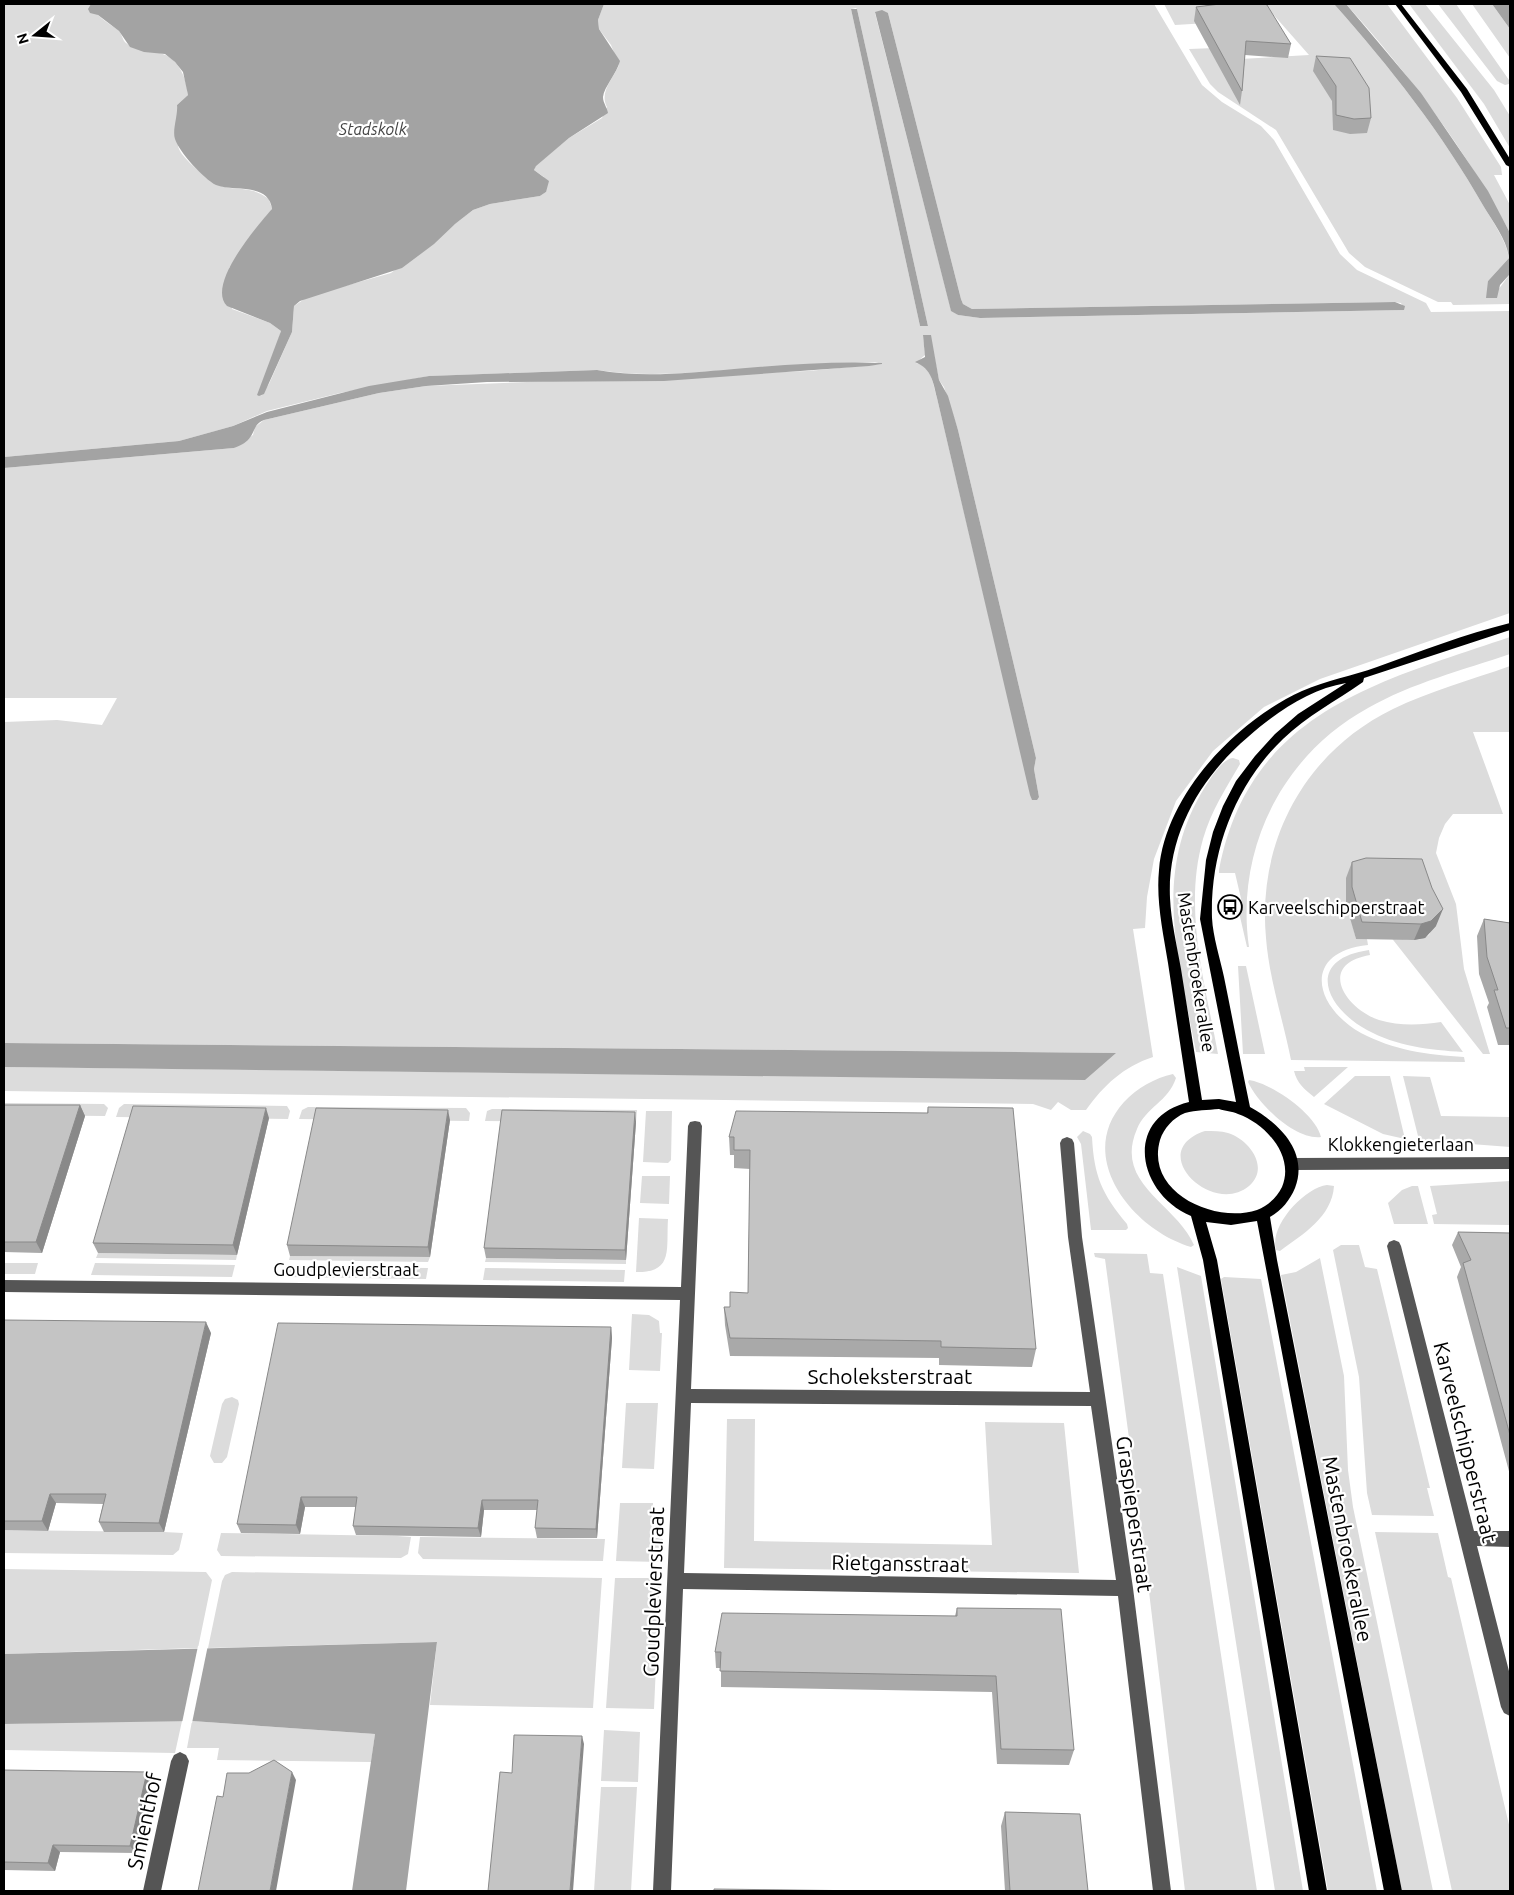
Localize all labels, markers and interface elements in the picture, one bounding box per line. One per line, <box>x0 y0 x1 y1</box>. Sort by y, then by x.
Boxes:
north arrow <box>10 10 60 60</box>
text: N <box>13 31 32 46</box>
water label: Stadskolk <box>338 120 408 138</box>
street label: Mastenbroekerallee <box>1174 891 1220 1053</box>
bus stop icon: Karveelschipperstraat <box>1217 894 1243 920</box>
place label: Karveelschipperstraat <box>1248 897 1425 917</box>
street label: Klokkengieterlaan <box>1328 1134 1474 1154</box>
street label: Goudplevierstraat <box>273 1259 419 1279</box>
street label: Karveelschipperstraat <box>1429 1339 1503 1545</box>
street label: Scholeksterstraat <box>808 1364 972 1388</box>
street label: Graspieperstraat <box>1112 1434 1158 1594</box>
street label: Mastenbroekerallee <box>1318 1454 1378 1644</box>
street label: Goudplevierstraat <box>638 1507 668 1677</box>
street label: Rietgansstraat <box>831 1550 969 1576</box>
street label: Smienthof <box>122 1769 166 1872</box>

